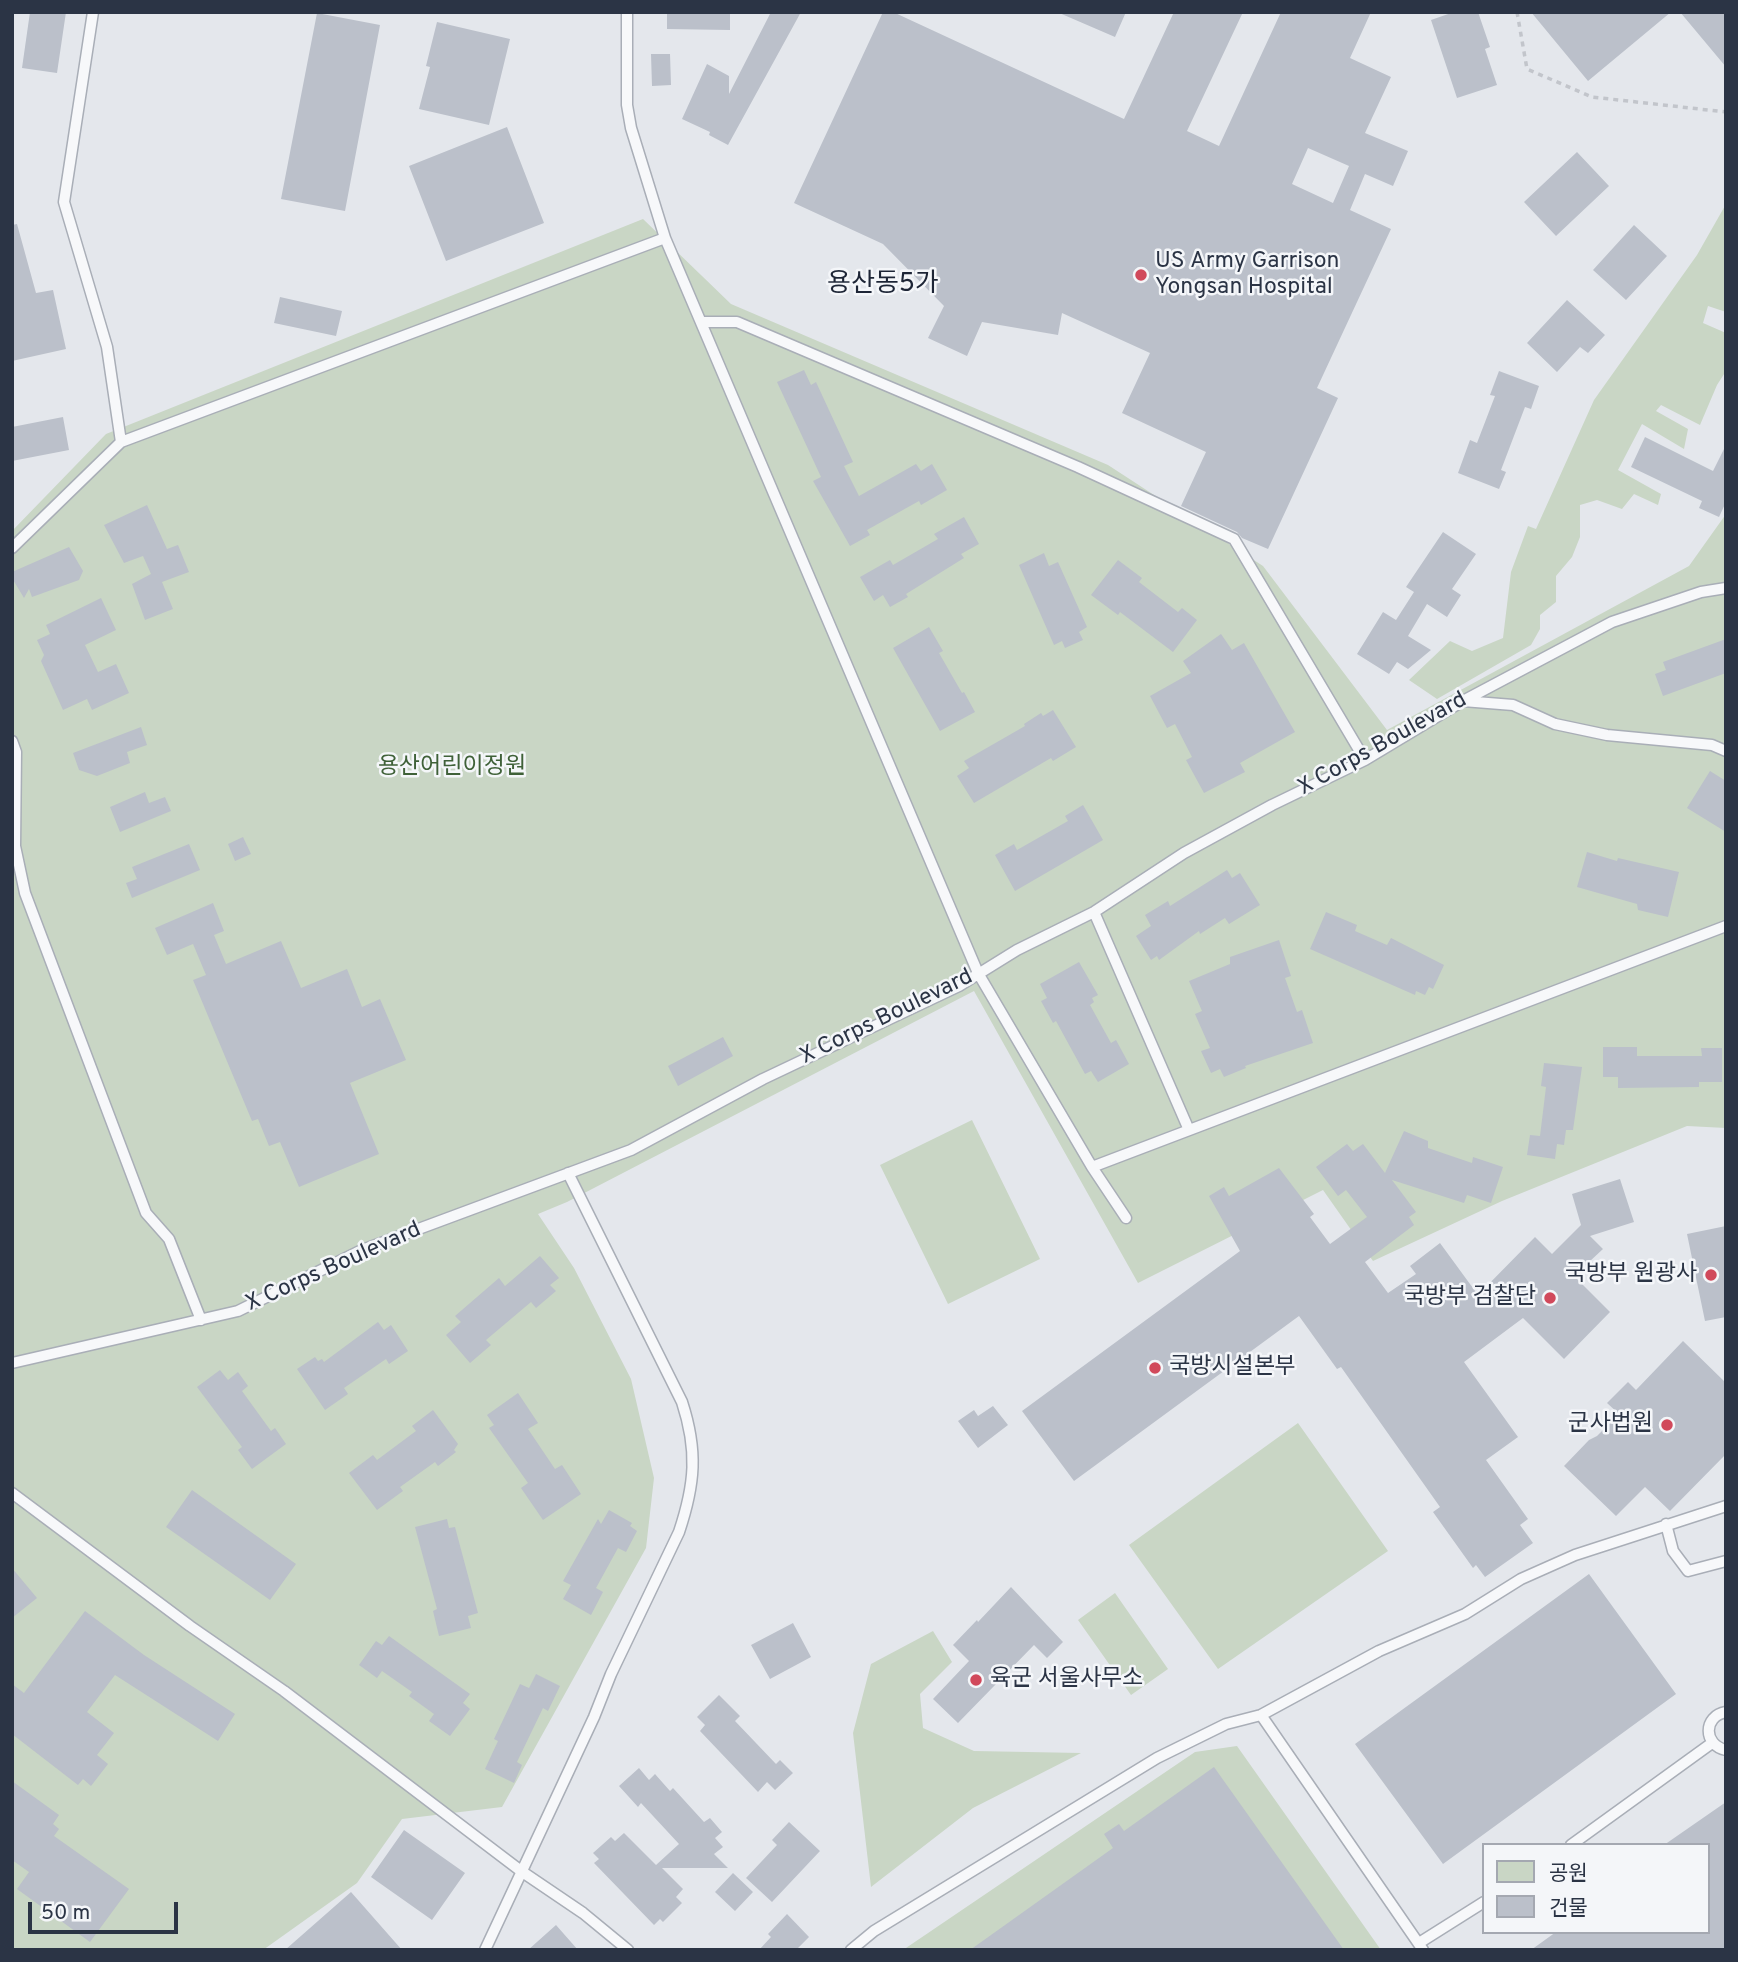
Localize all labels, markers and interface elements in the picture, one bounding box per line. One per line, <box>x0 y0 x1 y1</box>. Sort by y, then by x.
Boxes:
place label: US Army Garrison Yongsan Hospital <box>1155 248 1339 302</box>
marker: US Army Garrison Yongsan Hospital <box>1133 267 1149 283</box>
district label: 용산동5가 <box>827 270 939 302</box>
street label: X Corps Boulevard <box>1294 687 1472 803</box>
park label: 용산어린이정원 <box>378 754 526 782</box>
street label: X Corps Boulevard <box>796 964 978 1072</box>
street label: X Corps Boulevard <box>242 1217 426 1319</box>
place label: 국방부 원광사 <box>1565 1261 1697 1289</box>
marker: 국방부 원광사 <box>1703 1267 1719 1283</box>
place label: 국방부 검찰단 <box>1404 1284 1536 1312</box>
marker: 국방부 검찰단 <box>1542 1290 1558 1306</box>
place label: 국방시설본부 <box>1169 1354 1296 1382</box>
marker: 국방시설본부 <box>1147 1360 1163 1376</box>
place label: 군사법원 <box>1568 1411 1653 1439</box>
marker: 군사법원 <box>1659 1417 1675 1433</box>
place label: 육군 서울사무소 <box>990 1666 1144 1694</box>
marker: 육군 서울사무소 <box>968 1672 984 1688</box>
legend <box>1482 1843 1710 1934</box>
text: 공원 <box>1549 1861 1588 1888</box>
scale bar <box>32 1888 182 1932</box>
text: 건물 <box>1549 1896 1588 1923</box>
text: 50 m <box>41 1900 90 1927</box>

